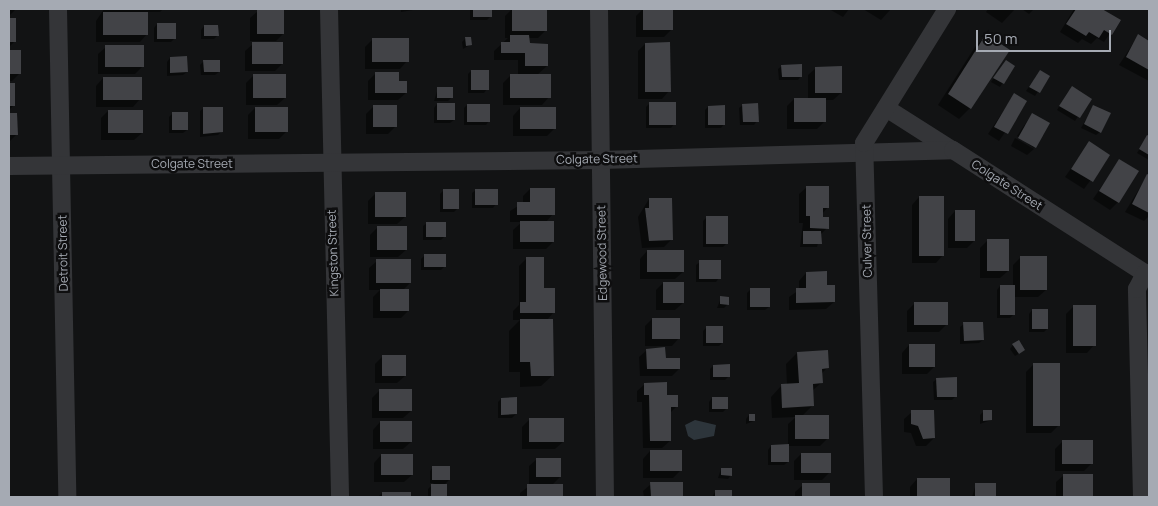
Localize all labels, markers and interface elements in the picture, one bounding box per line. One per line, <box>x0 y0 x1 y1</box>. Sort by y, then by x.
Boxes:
scale bar <box>978 20 1113 52</box>
text: 50 m <box>984 28 1018 49</box>
street label: Colgate Street <box>556 151 638 167</box>
street label: Colgate Street <box>151 157 233 171</box>
street label: Colgate Street <box>969 157 1045 213</box>
street label: Culver Street <box>859 204 875 278</box>
street label: Edgewood Street <box>594 205 610 301</box>
street label: Kingston Street <box>324 209 342 297</box>
street label: Detroit Street <box>55 215 71 291</box>

